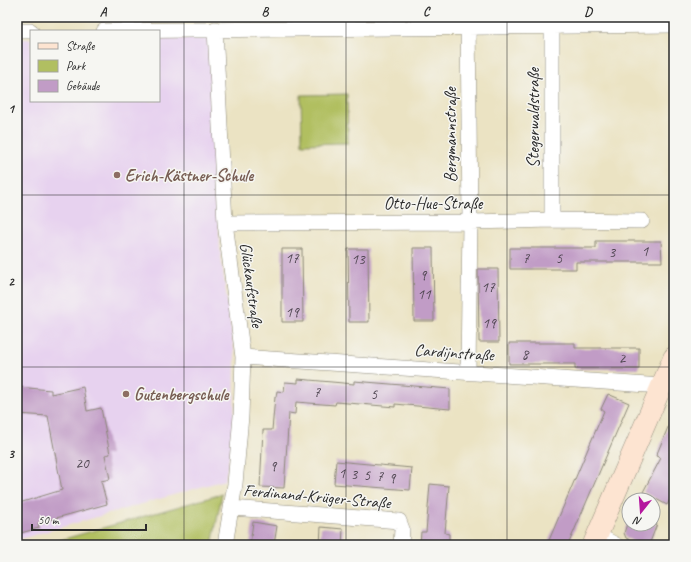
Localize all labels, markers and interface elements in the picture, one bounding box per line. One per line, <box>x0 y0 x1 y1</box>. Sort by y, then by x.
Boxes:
text: A <box>100 4 108 20</box>
text: B <box>262 4 270 20</box>
text: C <box>423 4 431 20</box>
text: D <box>584 4 593 20</box>
legend <box>30 30 160 102</box>
text: Straße <box>66 38 95 54</box>
text: Park <box>66 58 87 74</box>
street label: Stegerwaldstraße <box>523 67 544 168</box>
text: Gebäude <box>66 78 100 94</box>
street label: Bergmannstraße <box>440 86 461 182</box>
text: 1 <box>8 101 16 117</box>
place label: Erich-Kästner-Schule <box>125 165 254 186</box>
marker: Erich-Kästner-Schule <box>112 170 122 180</box>
street label: Otto-Hue-Straße <box>384 193 484 214</box>
street label: Glückaufstraße <box>235 241 268 330</box>
house number: 1 <box>642 242 650 261</box>
house number: 3 <box>609 243 617 262</box>
house number: 17 <box>285 249 300 268</box>
house number: 7 <box>523 249 531 268</box>
house number: 5 <box>556 249 564 268</box>
house number: 13 <box>351 250 366 269</box>
house number: 9 <box>420 266 428 285</box>
text: 2 <box>8 274 15 290</box>
house number: 17 <box>481 278 496 297</box>
house number: 11 <box>417 285 432 304</box>
house number: 19 <box>285 303 300 322</box>
house number: 19 <box>482 314 497 333</box>
street label: Cardijnstraße <box>414 339 496 366</box>
house number: 8 <box>522 345 530 364</box>
house number: 2 <box>619 349 627 368</box>
house number: 7 <box>314 383 322 402</box>
place label: Gutenbergschule <box>134 384 230 405</box>
house number: 5 <box>371 385 379 404</box>
marker: Gutenbergschule <box>121 389 131 399</box>
text: 3 <box>8 446 15 462</box>
house number: 20 <box>75 454 90 473</box>
house number: 9 <box>270 457 278 476</box>
house number: 1 <box>339 464 347 483</box>
house number: 3 <box>351 465 359 484</box>
house number: 5 <box>364 466 372 485</box>
house number: 7 <box>377 467 385 486</box>
house number: 9 <box>389 469 397 488</box>
street label: Ferdinand-Krüger-Straße <box>243 480 393 514</box>
north arrow <box>621 492 661 532</box>
scale bar <box>32 506 146 532</box>
text: 50 m <box>38 512 60 528</box>
text: N <box>631 513 643 529</box>

